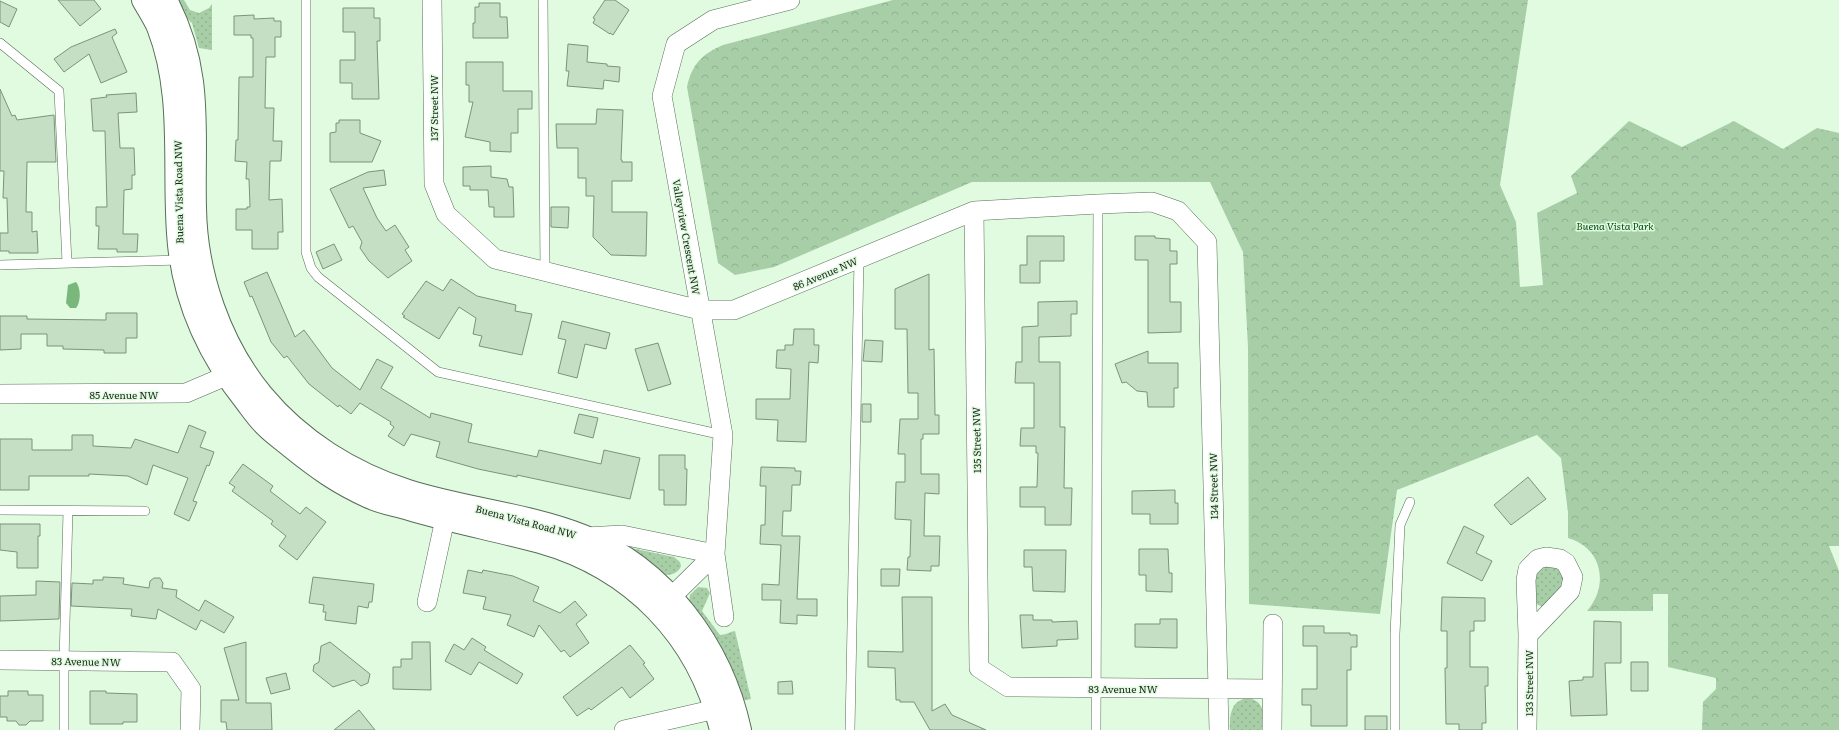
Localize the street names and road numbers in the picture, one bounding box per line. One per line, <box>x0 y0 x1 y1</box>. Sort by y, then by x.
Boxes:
street label: 137 Street NW <box>426 75 441 141</box>
street label: Buena Vista Road NW <box>170 140 186 244</box>
street label: Valleyview Crescent NW <box>669 178 705 296</box>
street label: 86 Avenue NW <box>790 253 860 293</box>
street label: 85 Avenue NW <box>90 387 159 402</box>
street label: 135 Street NW <box>968 407 984 473</box>
street label: 134 Street NW <box>1205 452 1221 520</box>
street label: Buena Vista Road NW <box>474 500 578 542</box>
street label: 133 Street NW <box>1521 650 1536 716</box>
street label: 83 Avenue NW <box>51 653 121 669</box>
street label: 83 Avenue NW <box>1088 681 1158 696</box>

